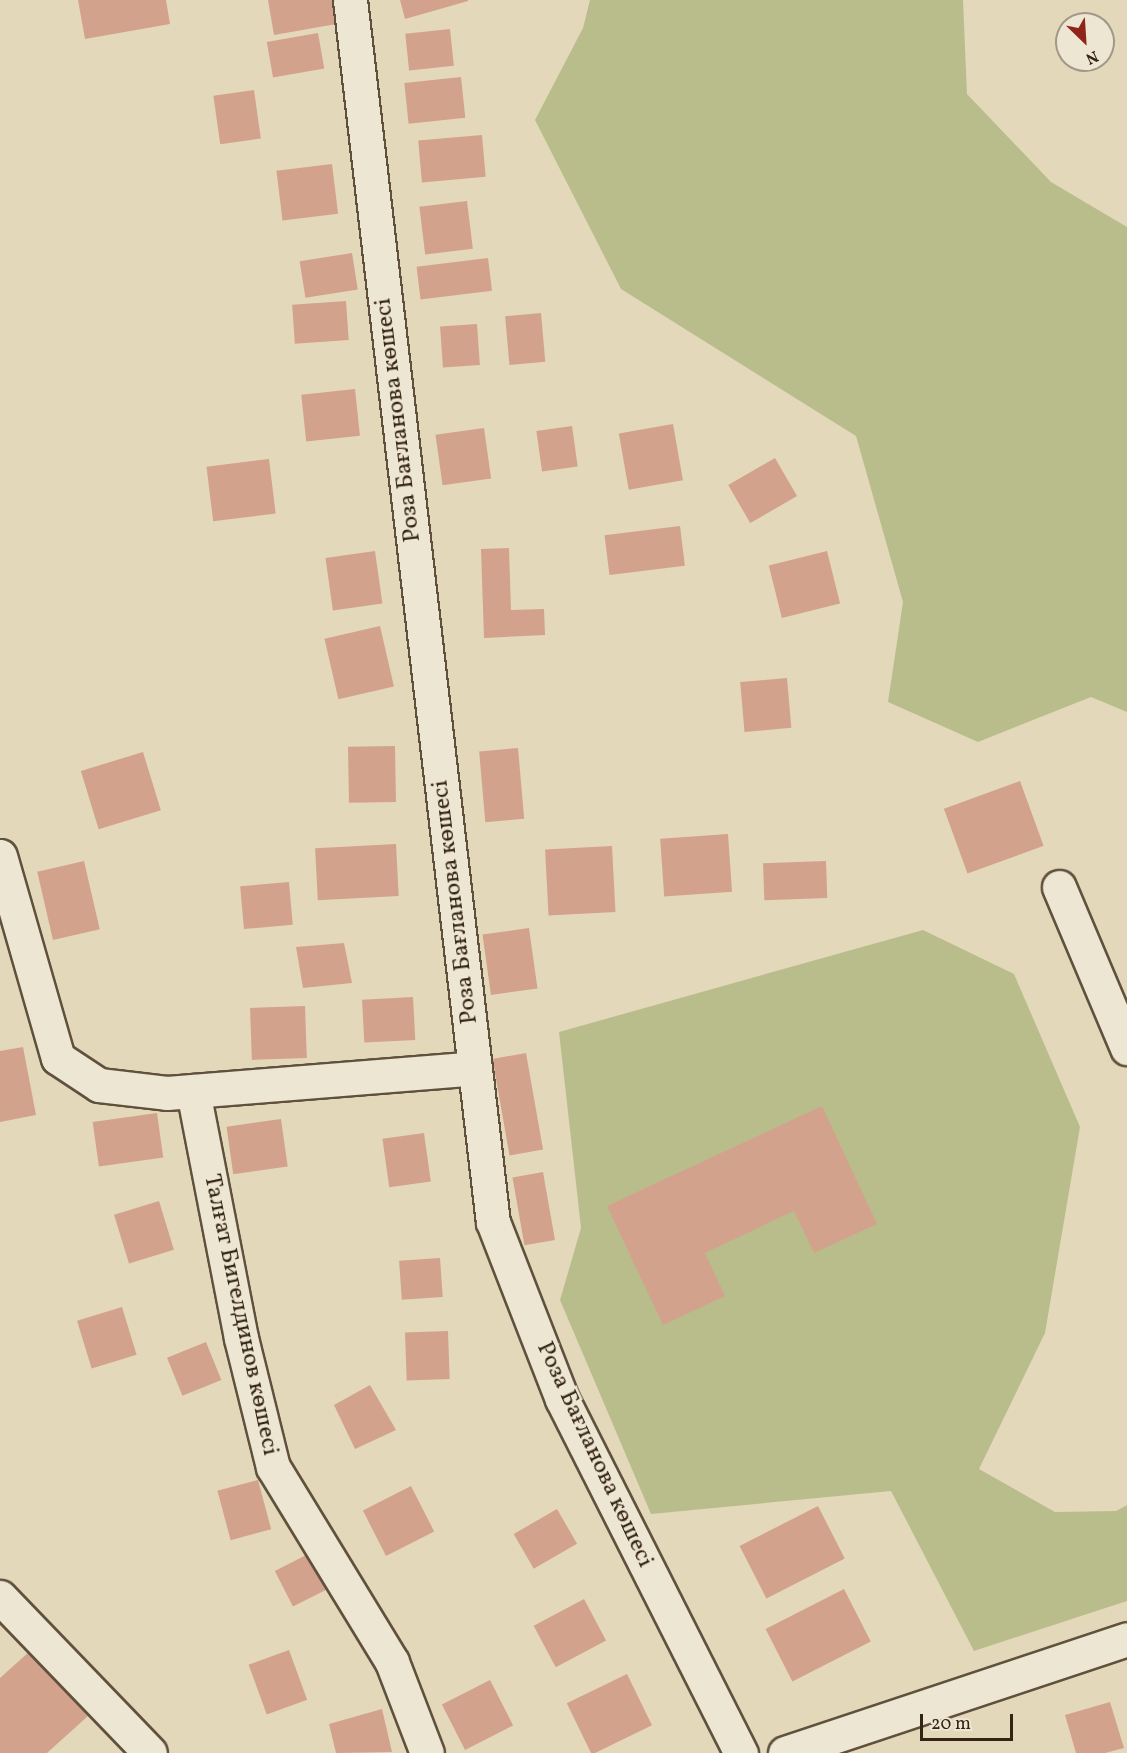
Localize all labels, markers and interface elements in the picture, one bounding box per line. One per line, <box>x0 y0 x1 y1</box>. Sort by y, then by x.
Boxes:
north arrow <box>1055 12 1115 72</box>
text: N <box>1082 44 1102 69</box>
street label: Роза Бағланова көшесі <box>370 296 428 544</box>
street label: Роза Бағланова көшесі <box>427 778 485 1026</box>
street label: Талғат Бигелдинов көшесі <box>196 1172 284 1458</box>
street label: Роза Бағланова көшесі <box>529 1338 659 1572</box>
scale bar <box>923 1702 1016 1740</box>
text: 20 m <box>931 1712 971 1737</box>

